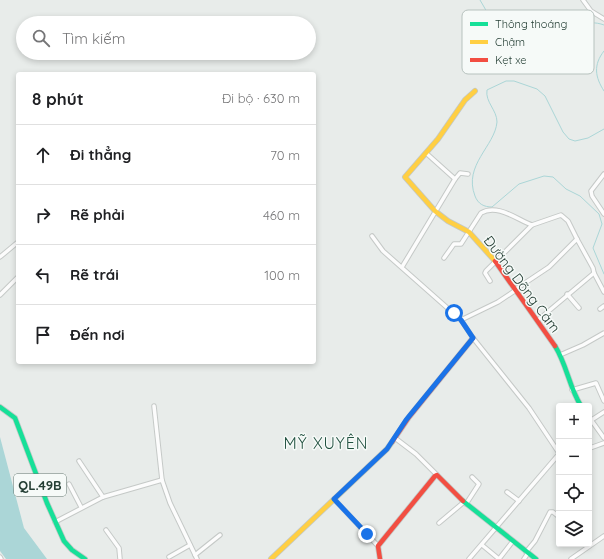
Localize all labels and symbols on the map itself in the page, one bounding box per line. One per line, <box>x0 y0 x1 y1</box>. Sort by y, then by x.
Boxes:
legend <box>462 10 594 74</box>
text: Thông thoáng <box>495 17 567 31</box>
text: Chậm <box>495 35 525 49</box>
text: Kẹt xe <box>495 53 527 67</box>
street label: Đường Dõng Cảm <box>480 232 564 336</box>
route start <box>445 304 463 322</box>
district label: MỸ XUYÊN <box>283 433 369 453</box>
road number: QL.49B <box>14 474 66 496</box>
route end <box>358 525 376 543</box>

